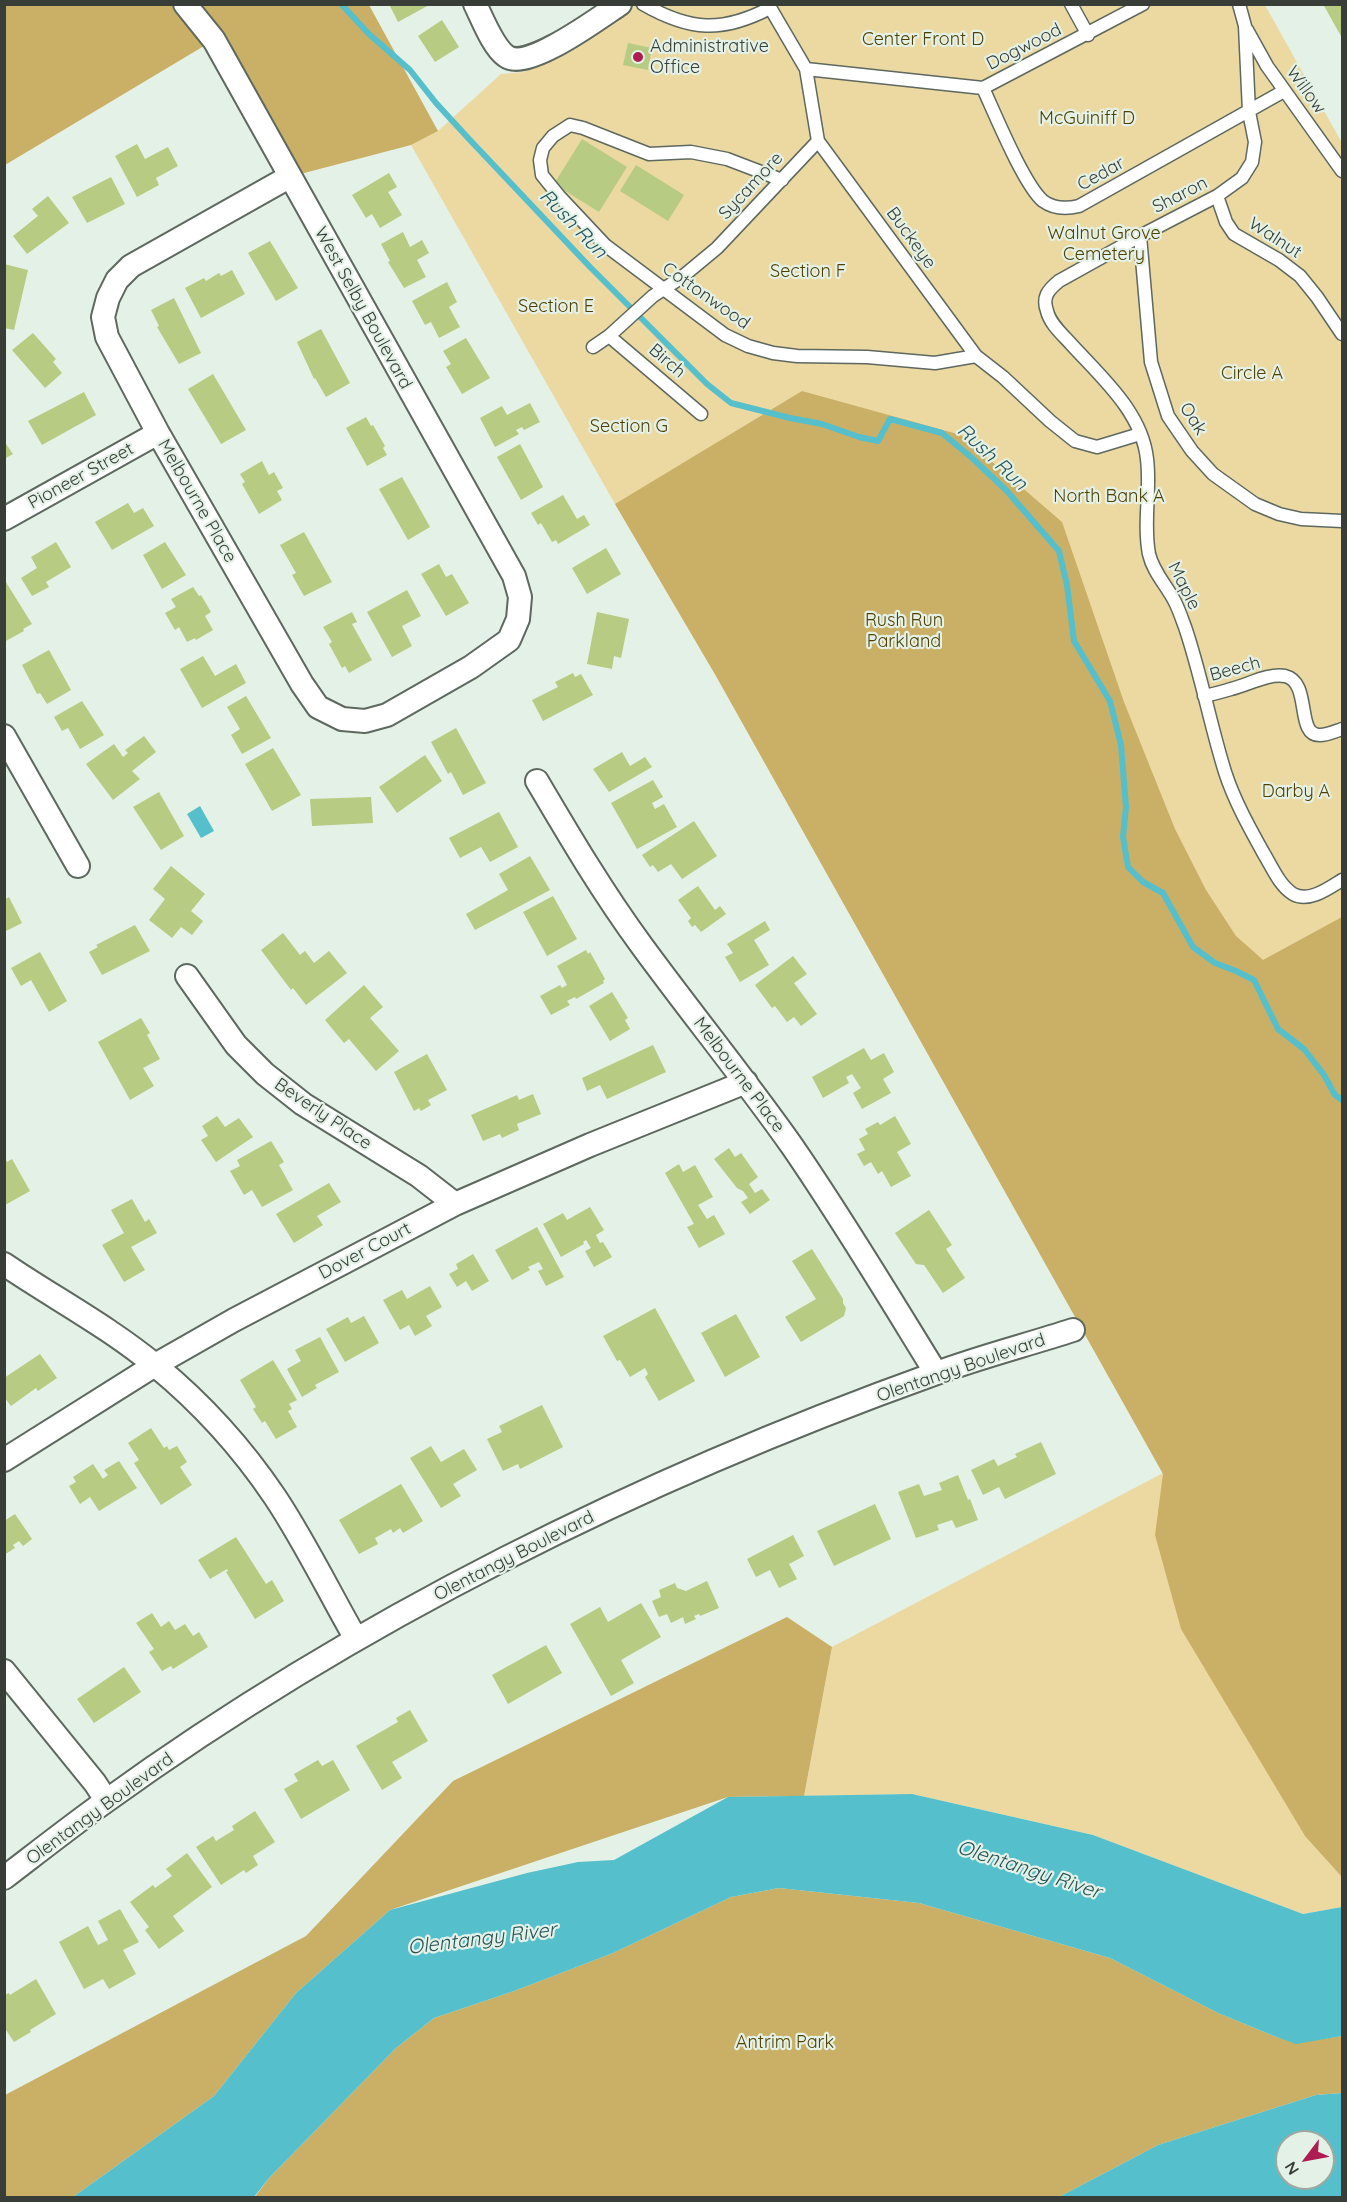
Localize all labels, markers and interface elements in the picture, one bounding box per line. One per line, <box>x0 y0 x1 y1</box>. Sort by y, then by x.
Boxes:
street label: Dogwood <box>983 19 1065 75</box>
park label: Center Front D <box>862 29 984 51</box>
place label: Administrative Office <box>650 36 769 78</box>
marker: Administrative Office <box>631 50 645 64</box>
street label: Willow <box>1281 62 1331 118</box>
park label: McGuiniff D <box>1039 108 1135 130</box>
street label: Sycamore <box>714 148 788 224</box>
street label: Cedar <box>1074 152 1128 196</box>
street label: Sharon <box>1149 172 1211 218</box>
water label: Rush Run <box>534 184 612 264</box>
street label: Buckeye <box>881 203 941 273</box>
street label: Walnut <box>1244 213 1306 263</box>
street label: West Selby Boulevard <box>309 223 417 393</box>
park label: Walnut Grove Cemetery <box>1047 223 1161 266</box>
street label: Cottonwood <box>658 258 754 334</box>
park label: Section F <box>770 261 846 283</box>
park label: Section E <box>518 296 594 318</box>
street label: Birch <box>644 339 690 383</box>
park label: Circle A <box>1221 363 1283 385</box>
street label: Oak <box>1175 399 1211 439</box>
park label: Section G <box>590 416 668 438</box>
water label: Rush Run <box>952 419 1032 495</box>
street label: Melbourne Place <box>153 435 241 567</box>
street label: Pioneer Street <box>24 438 138 514</box>
park label: North Bank A <box>1053 486 1165 508</box>
street label: Maple <box>1163 558 1205 614</box>
park label: Rush Run Parkland <box>865 610 943 652</box>
street label: Beech <box>1207 652 1263 686</box>
park label: Darby A <box>1262 781 1330 803</box>
street label: Melbourne Place <box>689 1013 789 1137</box>
street label: Beverly Place <box>270 1074 376 1154</box>
street label: Dover Court <box>315 1218 415 1284</box>
street label: Olentangy Boulevard <box>874 1329 1048 1407</box>
street label: Olentangy Boulevard <box>430 1506 598 1606</box>
street label: Olentangy Boulevard <box>22 1748 178 1870</box>
water label: Olentangy River <box>954 1835 1104 1905</box>
water label: Olentangy River <box>406 1918 558 1960</box>
park label: Antrim Park <box>736 2032 834 2054</box>
north arrow <box>1275 2130 1335 2190</box>
text: N <box>1280 2158 1303 2179</box>

